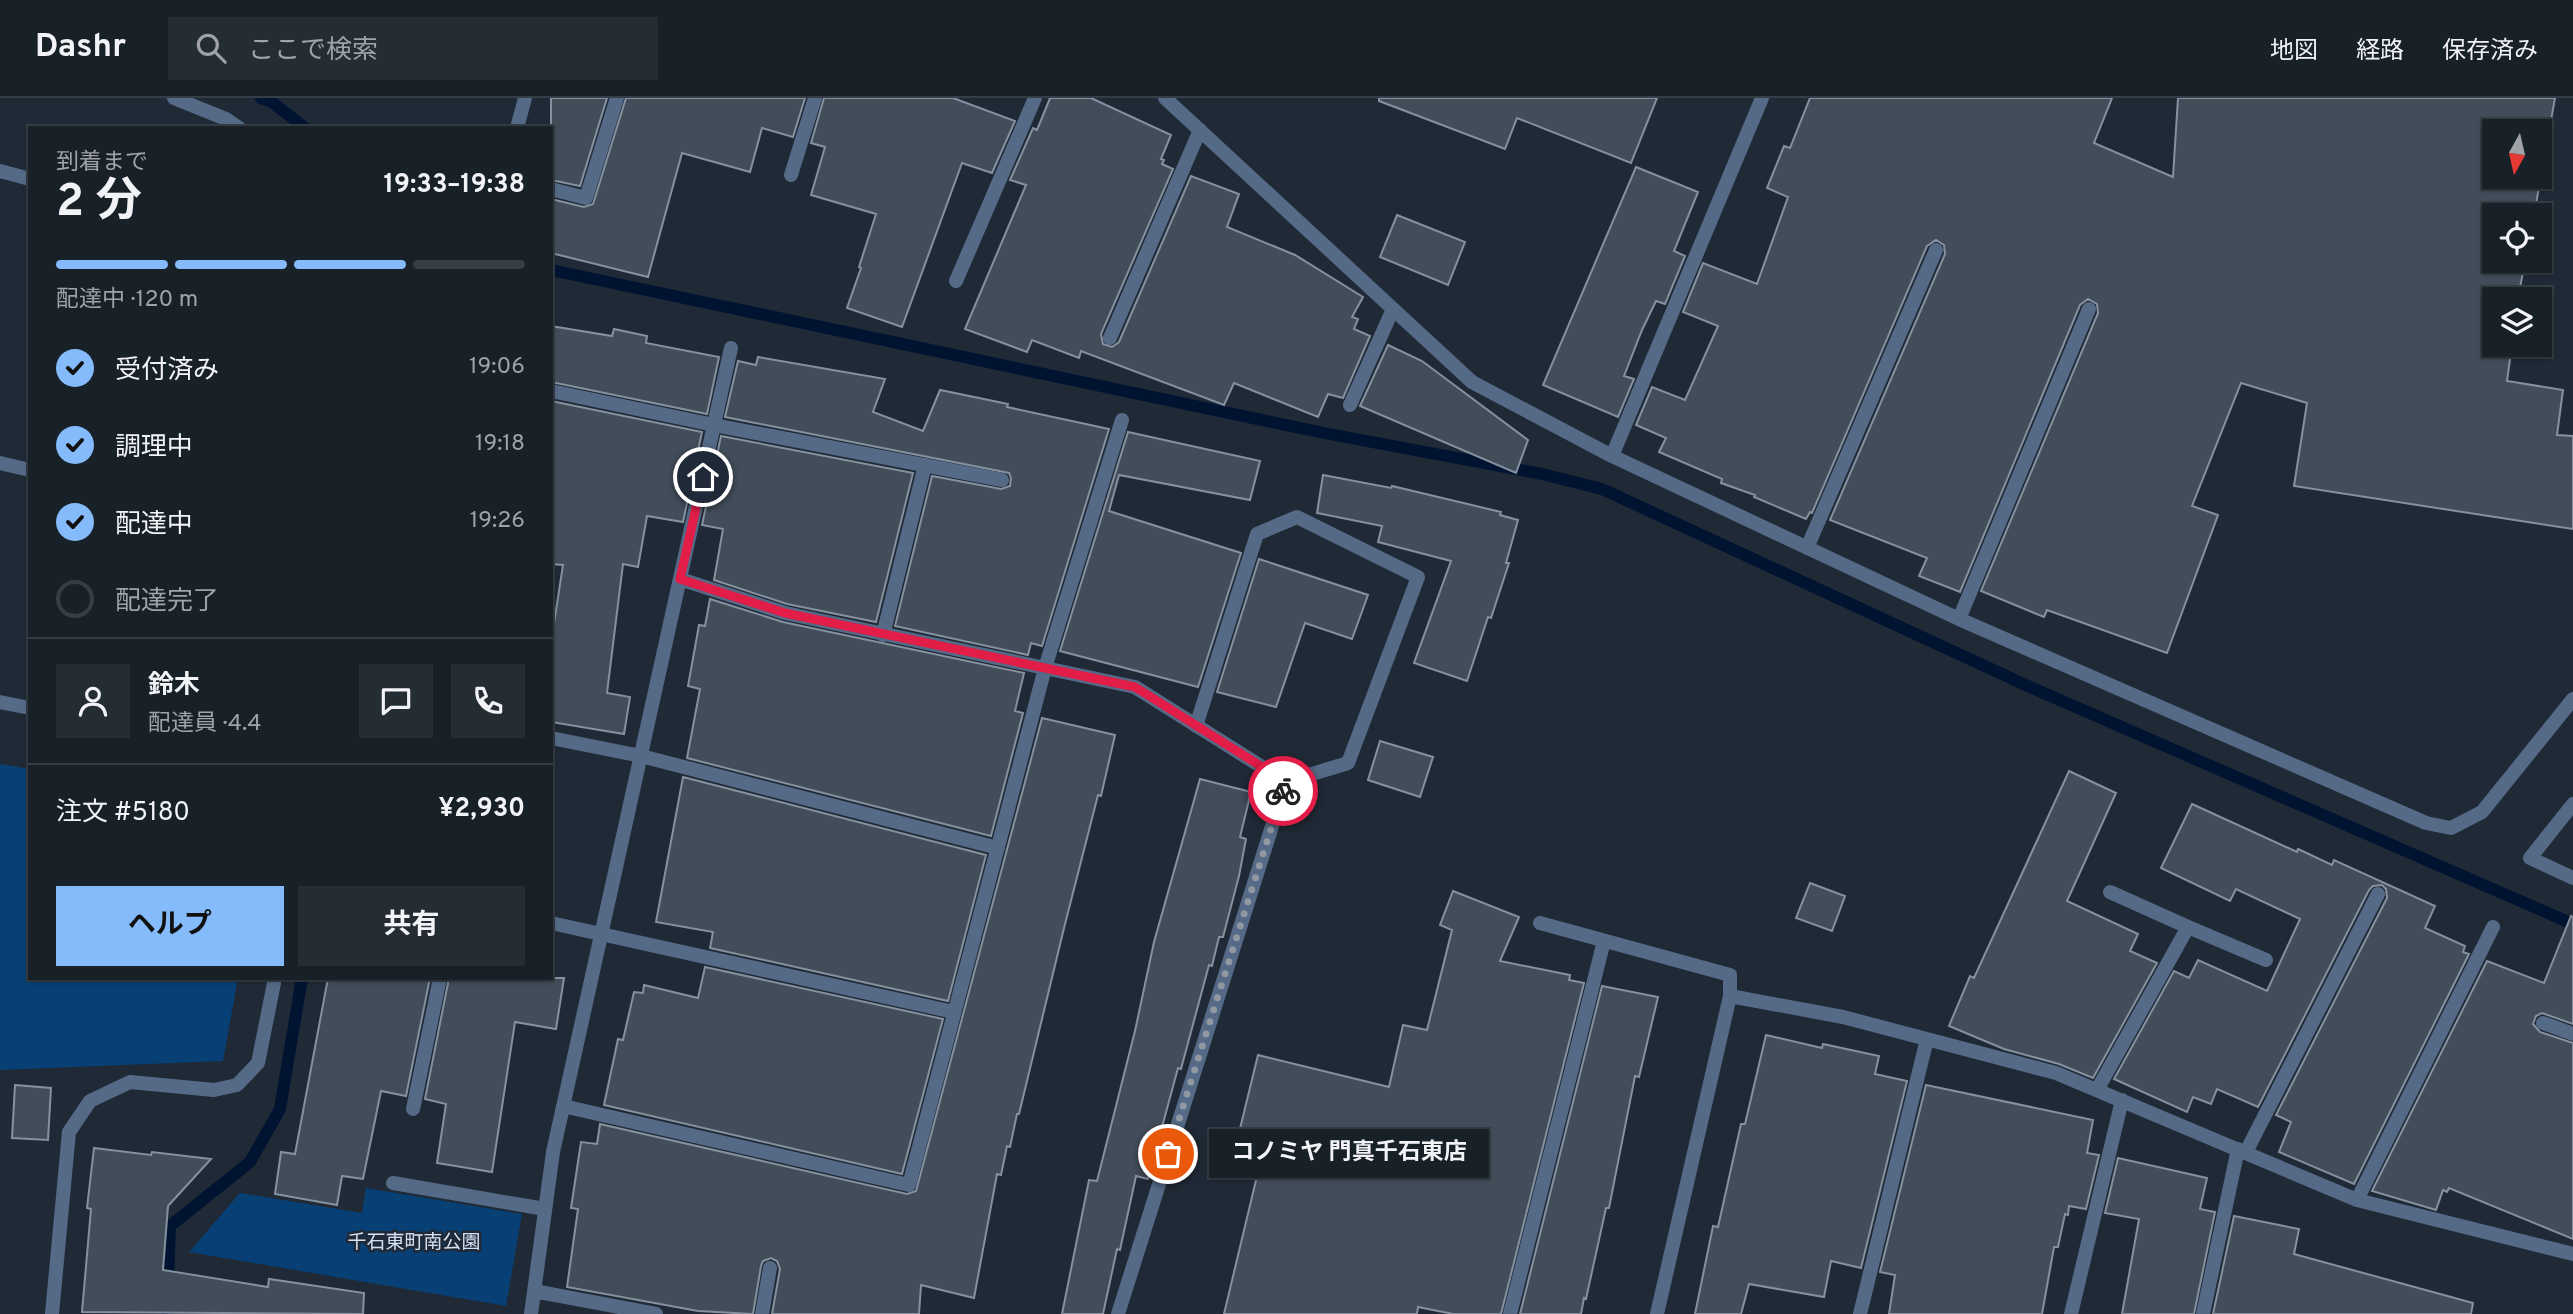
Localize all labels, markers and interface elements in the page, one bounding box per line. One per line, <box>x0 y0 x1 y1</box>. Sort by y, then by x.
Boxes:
search box <box>168 17 658 80</box>
text: Dashr <box>35 27 126 69</box>
icon: search <box>192 29 230 67</box>
text: ここで検索 <box>248 35 378 68</box>
text: 地図 <box>2270 37 2318 67</box>
text: 経路 <box>2356 37 2404 67</box>
text: 保存済み <box>2442 37 2538 67</box>
north arrow <box>2482 119 2552 189</box>
map controls <box>2482 119 2552 357</box>
text: 到着まで <box>56 149 148 178</box>
text: 19:33–19:38 <box>384 169 525 202</box>
text: 2 分 <box>56 174 142 233</box>
button: locate <box>2482 203 2552 273</box>
text: 配達中 · 120 m <box>56 286 198 315</box>
button: layers <box>2482 287 2552 357</box>
icon: check <box>56 349 94 387</box>
text: 19:06 <box>469 353 525 382</box>
text: 受付済み <box>115 355 219 388</box>
icon: check <box>56 426 94 464</box>
text: 19:18 <box>475 430 525 459</box>
text: 調理中 <box>115 432 193 465</box>
pin <box>673 447 733 507</box>
icon: home <box>684 458 722 496</box>
icon: check <box>56 503 94 541</box>
text: 19:26 <box>470 507 525 536</box>
text: 配達中 <box>115 509 193 542</box>
text: 配達完了 <box>115 586 219 619</box>
button: person <box>56 664 130 738</box>
button: chat <box>359 664 433 738</box>
button: phone <box>451 664 525 738</box>
text: 鈴木 <box>148 670 200 703</box>
text: 配達員 · 4.4 <box>148 710 262 739</box>
courier <box>1248 756 1318 826</box>
icon: bike <box>1264 772 1302 810</box>
text: ¥2,930 <box>439 793 525 826</box>
text: 注文 #5180 <box>56 797 190 830</box>
button: ヘルプ <box>56 886 284 966</box>
button: 共有 <box>298 886 525 966</box>
pin <box>1138 1124 1198 1184</box>
callout: コノミヤ 門真千石東店 <box>1210 1130 1490 1178</box>
icon: bag <box>1149 1135 1187 1173</box>
text: コノミヤ 門真千石東店 <box>1231 1139 1467 1168</box>
park label: 千石東町南公園 <box>347 1231 481 1255</box>

